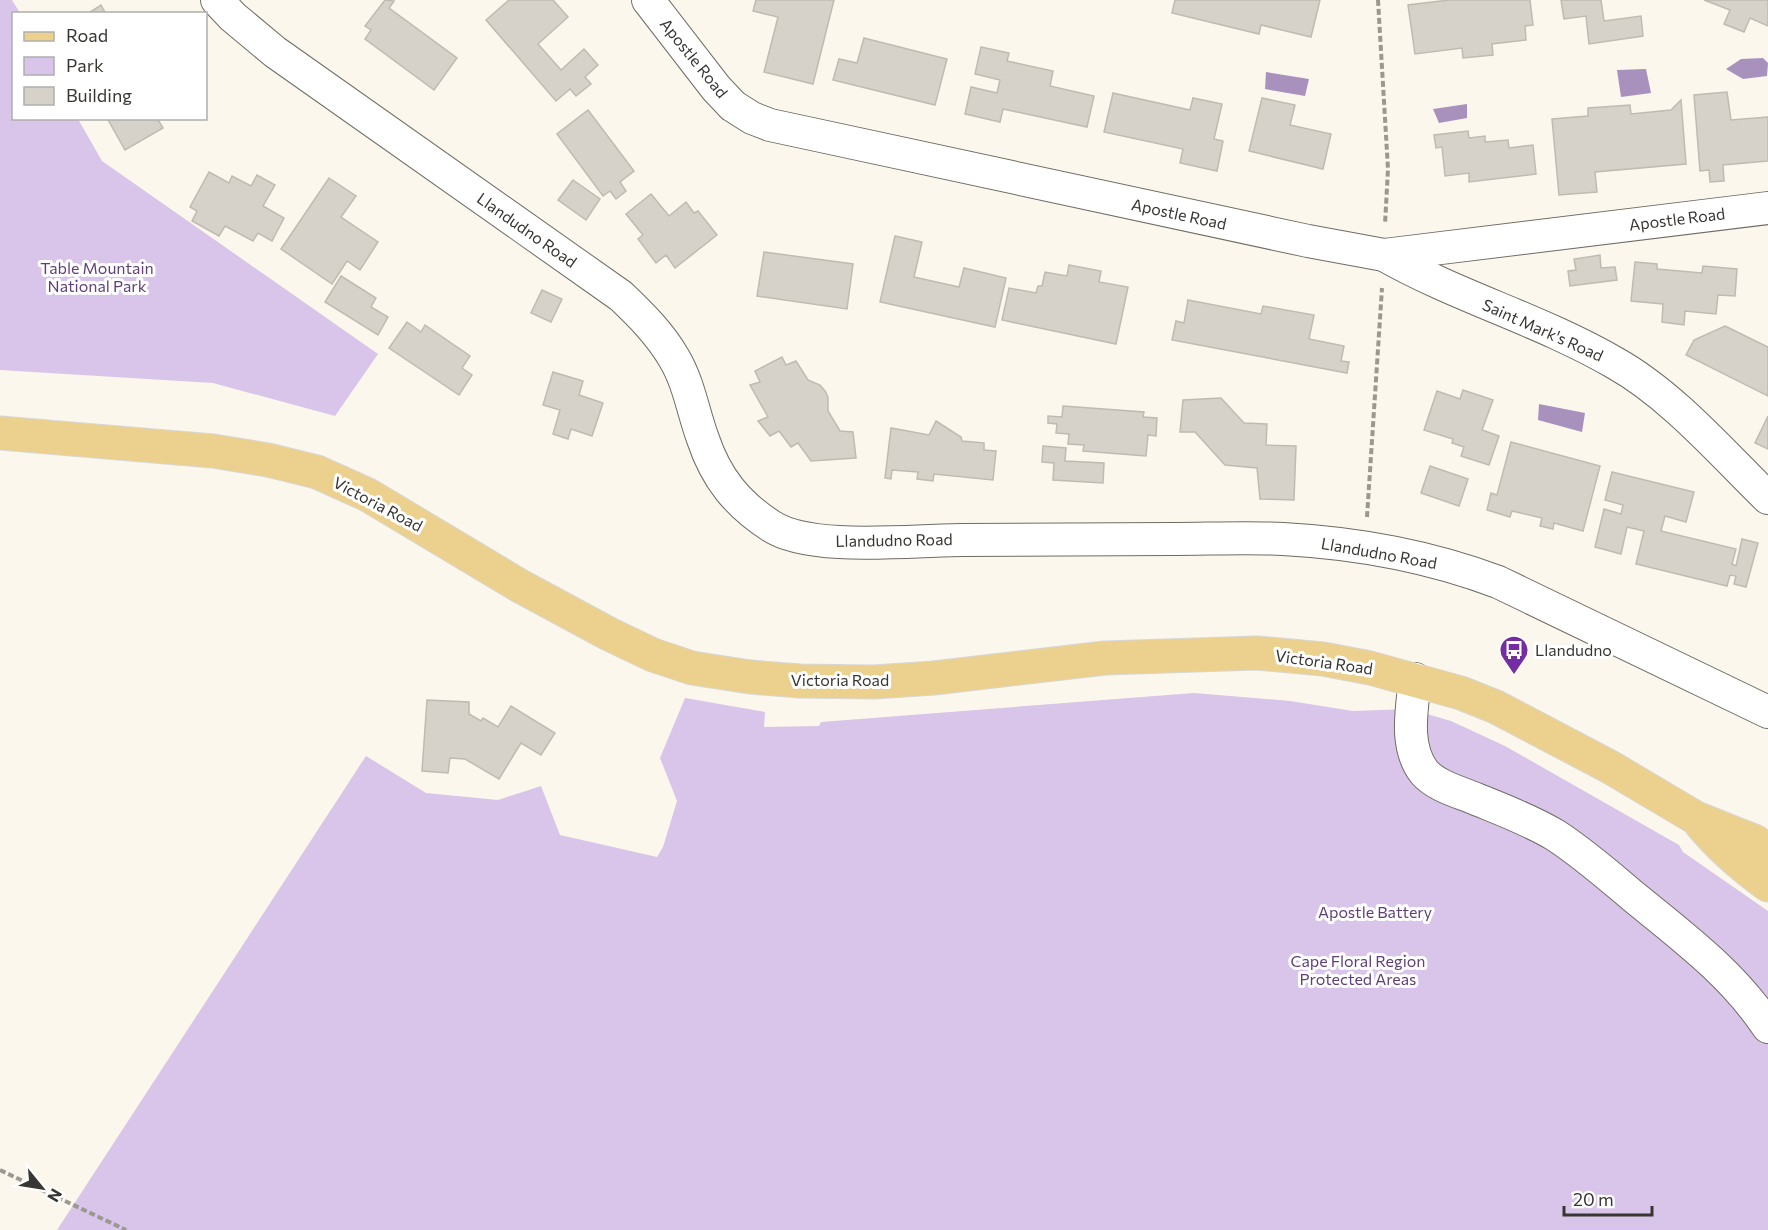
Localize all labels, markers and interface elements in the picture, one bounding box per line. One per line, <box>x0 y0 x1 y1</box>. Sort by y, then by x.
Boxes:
legend <box>12 12 207 120</box>
street label: Apostle Road <box>657 14 732 101</box>
text: Road <box>66 24 108 46</box>
text: Park <box>66 54 104 76</box>
text: Building <box>66 84 132 106</box>
street label: Llandudno Road <box>474 188 581 271</box>
street label: Apostle Road <box>1130 194 1228 233</box>
street label: Apostle Road <box>1628 203 1726 234</box>
park label: Table Mountain National Park <box>40 258 154 295</box>
street label: Saint Mark's Road <box>1480 294 1607 365</box>
street label: Victoria Road <box>330 472 426 535</box>
street label: Llandudno Road <box>835 529 953 550</box>
street label: Llandudno Road <box>1320 533 1439 572</box>
bus stop icon: Llandudno <box>1498 634 1530 676</box>
place label: Llandudno <box>1535 640 1612 659</box>
street label: Victoria Road <box>1274 645 1374 678</box>
street label: Victoria Road <box>791 670 889 689</box>
park label: Apostle Battery <box>1318 902 1432 921</box>
park label: Cape Floral Region Protected Areas <box>1291 951 1425 988</box>
north arrow <box>12 1158 72 1218</box>
scale bar <box>1564 1179 1652 1217</box>
text: N <box>44 1186 67 1206</box>
text: 20 m <box>1573 1188 1614 1210</box>

